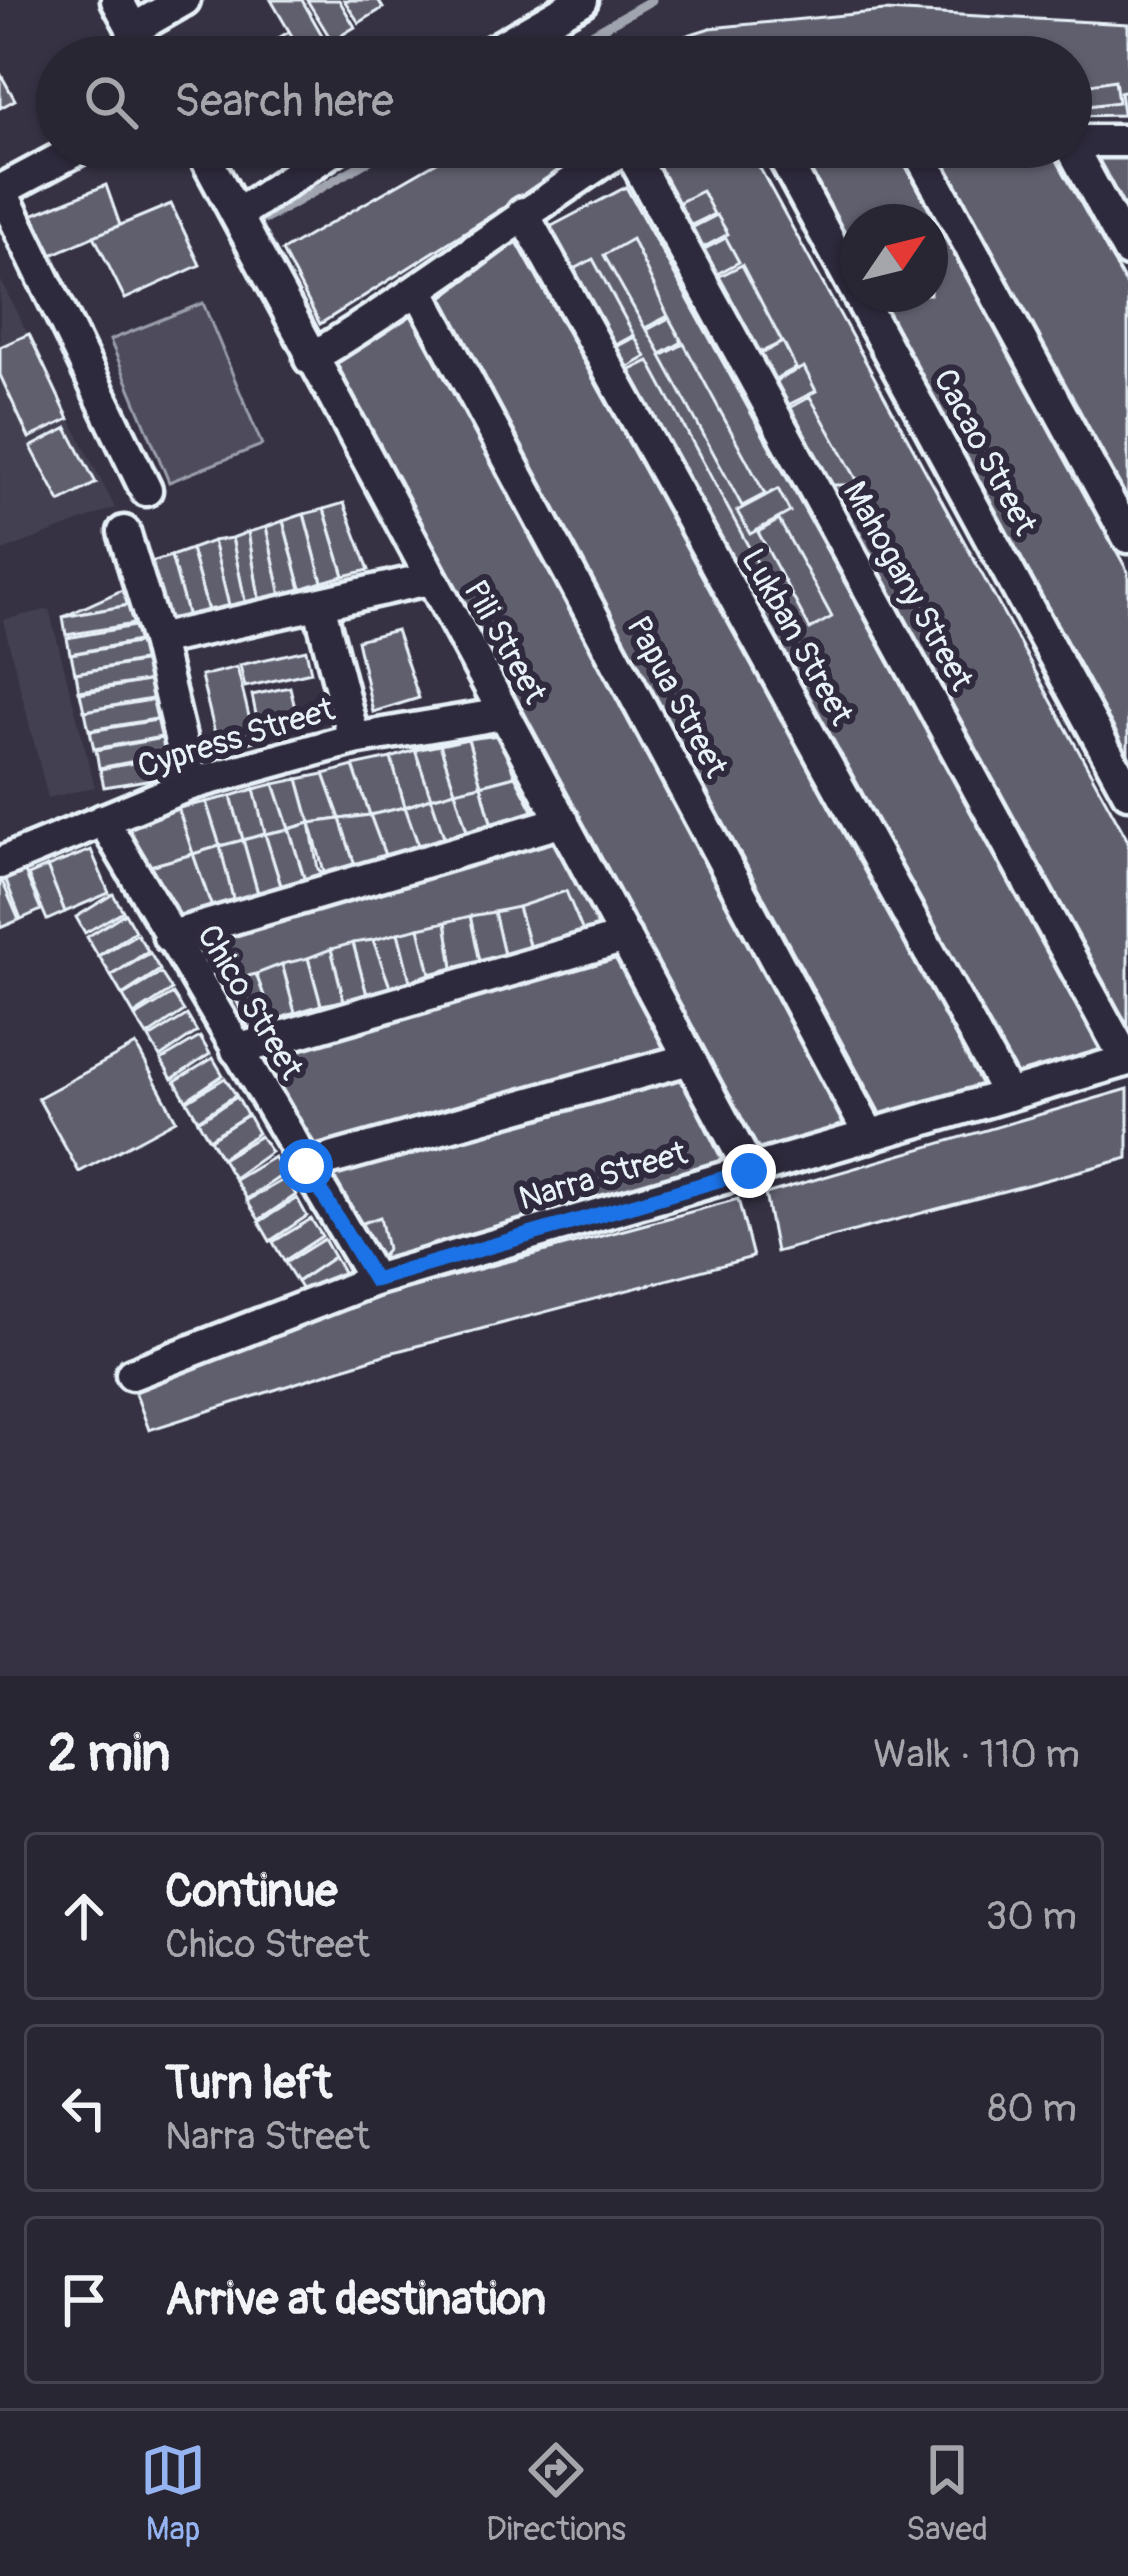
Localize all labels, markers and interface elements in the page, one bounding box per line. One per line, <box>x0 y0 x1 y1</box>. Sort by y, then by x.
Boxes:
search box <box>36 36 1092 168</box>
icon: search <box>78 69 144 135</box>
text: Search here <box>174 74 394 130</box>
north arrow <box>840 204 948 312</box>
street label: Cacao Street <box>924 362 1046 543</box>
street label: Mahogany Street <box>834 475 983 698</box>
street label: Lukban Street <box>732 542 863 733</box>
street label: Pili Street <box>454 573 556 711</box>
street label: Papua Street <box>617 609 737 785</box>
street label: Cypress Street <box>133 688 340 787</box>
street label: Chico Street <box>188 917 313 1087</box>
street label: Narra Street <box>514 1132 693 1220</box>
route start <box>279 1139 333 1193</box>
route end <box>722 1144 776 1198</box>
text: 2 min <box>48 1722 170 1786</box>
text: Walk · 110 m <box>873 1730 1080 1779</box>
text: Continue <box>165 1864 338 1920</box>
icon: ahead <box>51 1883 117 1949</box>
text: 30 m <box>986 1892 1077 1941</box>
text: Chico Street <box>165 1920 370 1969</box>
text: Turn left <box>165 2056 332 2112</box>
icon: left <box>51 2075 117 2141</box>
text: 80 m <box>988 2084 1077 2133</box>
text: Narra Street <box>165 2112 370 2161</box>
icon: arrive <box>51 2267 117 2333</box>
text: Arrive at destination <box>165 2272 546 2328</box>
tab: Map <box>140 2437 206 2550</box>
tab: Directions <box>486 2437 626 2550</box>
tab: Saved <box>906 2437 988 2550</box>

